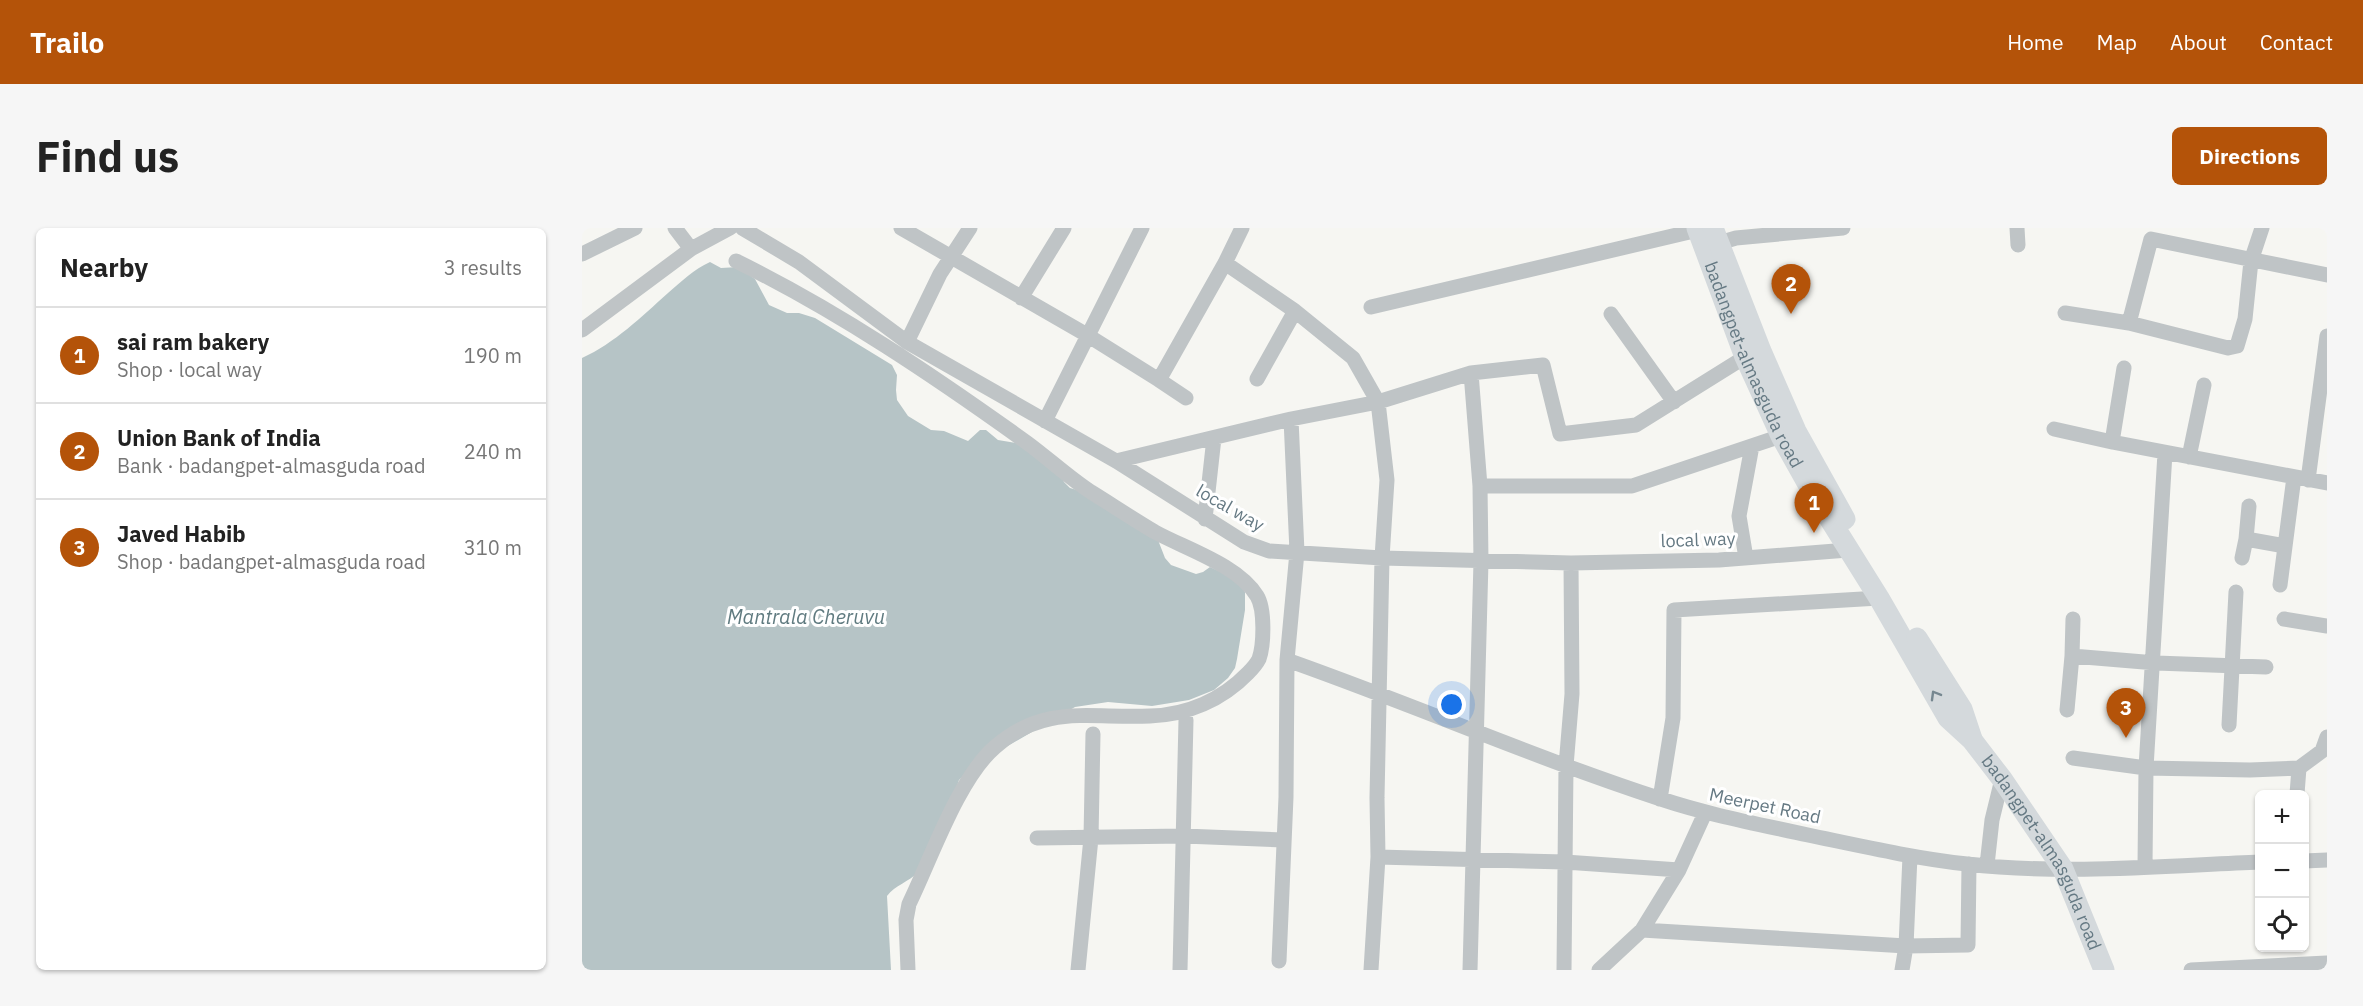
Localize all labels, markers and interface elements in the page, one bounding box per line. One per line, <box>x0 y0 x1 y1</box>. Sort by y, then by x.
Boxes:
text: Trailo <box>30 24 104 61</box>
text: Home <box>2007 28 2064 56</box>
text: Map <box>2097 28 2137 56</box>
text: About <box>2170 28 2227 56</box>
text: Contact <box>2260 28 2333 56</box>
button: Directions <box>2172 127 2327 185</box>
text: Find us <box>36 129 179 184</box>
text: Nearby <box>60 250 148 284</box>
text: 3 results <box>444 254 522 281</box>
street label: badangpet-almasguda road <box>1699 258 1808 472</box>
pin: 2 <box>1772 264 1810 314</box>
text: sai ram bakery <box>117 327 269 356</box>
text: 1 <box>74 342 86 369</box>
text: 190 m <box>464 342 522 369</box>
text: Shop · local way <box>117 356 262 383</box>
text: Union Bank of India <box>117 423 321 452</box>
text: 2 <box>74 438 86 465</box>
text: 240 m <box>464 438 522 465</box>
text: Bank · badangpet-almasguda road <box>117 452 426 479</box>
street label: local way <box>1192 479 1268 536</box>
pin: 1 <box>1794 484 1834 533</box>
text: Javed Habib <box>117 519 246 548</box>
street label: local way <box>1660 527 1736 552</box>
text: 3 <box>74 534 86 561</box>
text: 310 m <box>464 534 522 561</box>
text: Shop · badangpet-almasguda road <box>117 548 426 575</box>
water label: Mantrala Cheruvu <box>727 603 885 630</box>
pin: 3 <box>2106 688 2146 738</box>
your location <box>1437 690 1466 719</box>
one-way arrow <box>1931 691 1942 702</box>
street label: badangpet-almasguda road <box>1977 750 2107 953</box>
street label: Meerpet Road <box>1707 782 1823 829</box>
map controls <box>2255 790 2309 952</box>
button: + <box>2255 790 2309 844</box>
button: − <box>2255 844 2309 898</box>
button: locate <box>2255 898 2309 952</box>

